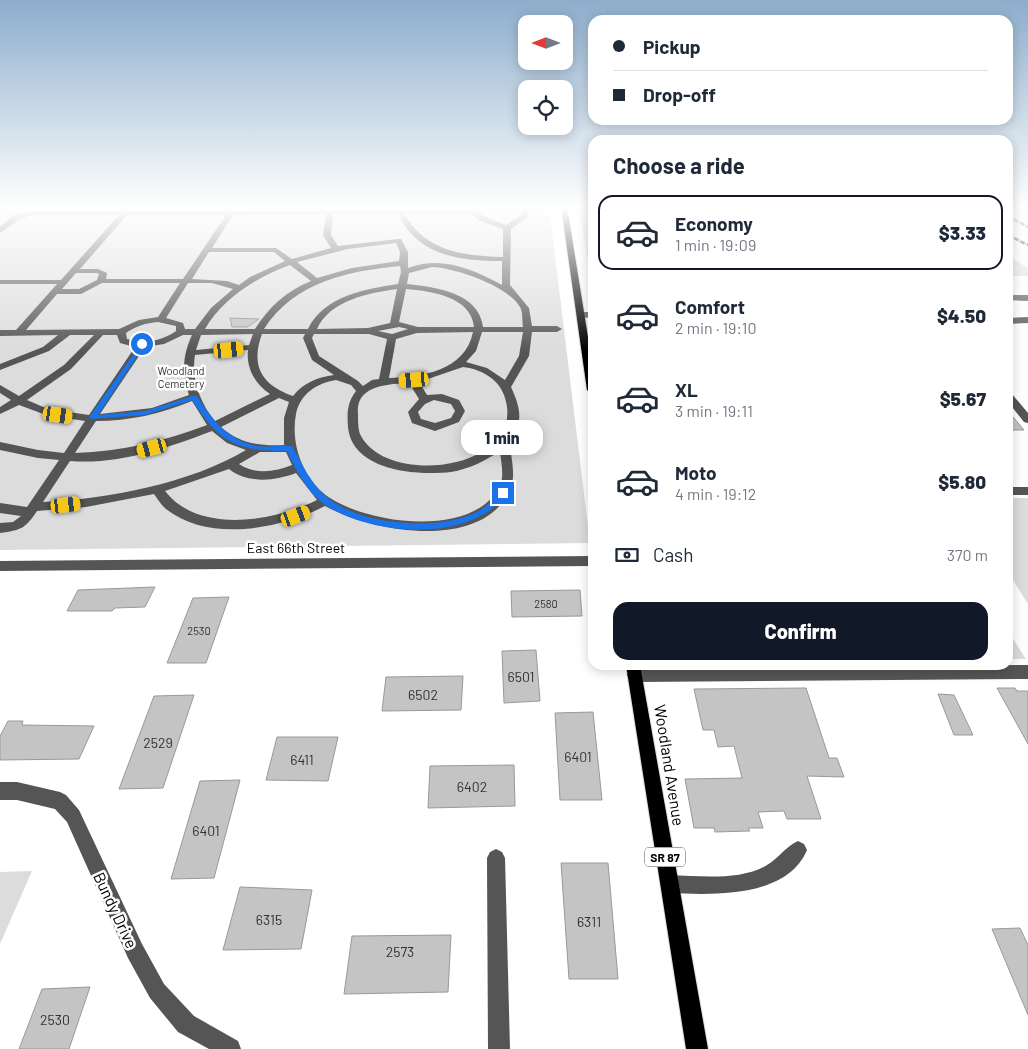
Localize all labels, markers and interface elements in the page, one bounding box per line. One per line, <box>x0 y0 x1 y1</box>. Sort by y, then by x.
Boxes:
north arrow <box>518 15 572 70</box>
map controls <box>518 15 573 135</box>
text: Pickup <box>643 35 701 58</box>
button: locate <box>518 80 573 135</box>
text: Drop-off <box>643 83 716 106</box>
text: Choose a ride <box>613 152 745 178</box>
icon: car <box>615 210 660 255</box>
text: Economy <box>675 212 753 235</box>
text: $3.33 <box>939 221 986 244</box>
text: 1 min · 19:09 <box>675 235 756 254</box>
icon: car <box>615 293 660 338</box>
text: Comfort <box>675 295 745 318</box>
text: $4.50 <box>937 304 986 327</box>
text: 2 min · 19:10 <box>675 318 756 337</box>
route start <box>131 333 153 355</box>
car <box>213 341 244 359</box>
park label: Woodland Cemetery <box>157 364 205 390</box>
car <box>398 371 429 389</box>
icon: car <box>615 376 660 421</box>
text: XL <box>675 378 698 401</box>
text: $5.67 <box>940 387 986 410</box>
text: 3 min · 19:11 <box>675 401 753 420</box>
car <box>42 405 73 425</box>
callout: 1 min <box>462 420 544 456</box>
text: 1 min <box>484 428 520 447</box>
car <box>135 437 168 459</box>
icon: car <box>615 459 660 504</box>
text: Moto <box>675 461 717 484</box>
text: $5.80 <box>938 470 986 493</box>
route end <box>492 482 514 504</box>
text: 4 min · 19:12 <box>675 484 756 503</box>
car <box>50 496 81 514</box>
car <box>279 504 312 528</box>
street label: East 66th Street <box>247 539 345 556</box>
icon: cash <box>613 541 641 569</box>
text: Cash <box>653 543 694 566</box>
text: 370 m <box>947 545 988 564</box>
house number: 2580 <box>534 597 558 610</box>
button: Confirm <box>613 602 988 660</box>
house number: 2530 <box>187 624 211 637</box>
house number: 6501 <box>508 668 534 685</box>
house number: 6502 <box>408 686 438 703</box>
street label: Woodland Avenue <box>651 703 689 827</box>
house number: 2529 <box>143 734 173 751</box>
house number: 6401 <box>564 748 592 765</box>
house number: 6411 <box>290 751 314 768</box>
house number: 6402 <box>457 778 487 795</box>
house number: 6401 <box>192 822 220 839</box>
road number: SR 87 <box>645 848 685 866</box>
street label: Bundy Drive <box>90 869 142 951</box>
house number: 6315 <box>256 911 282 928</box>
house number: 6311 <box>577 913 601 930</box>
house number: 2573 <box>386 943 414 960</box>
house number: 2530 <box>40 1011 70 1028</box>

